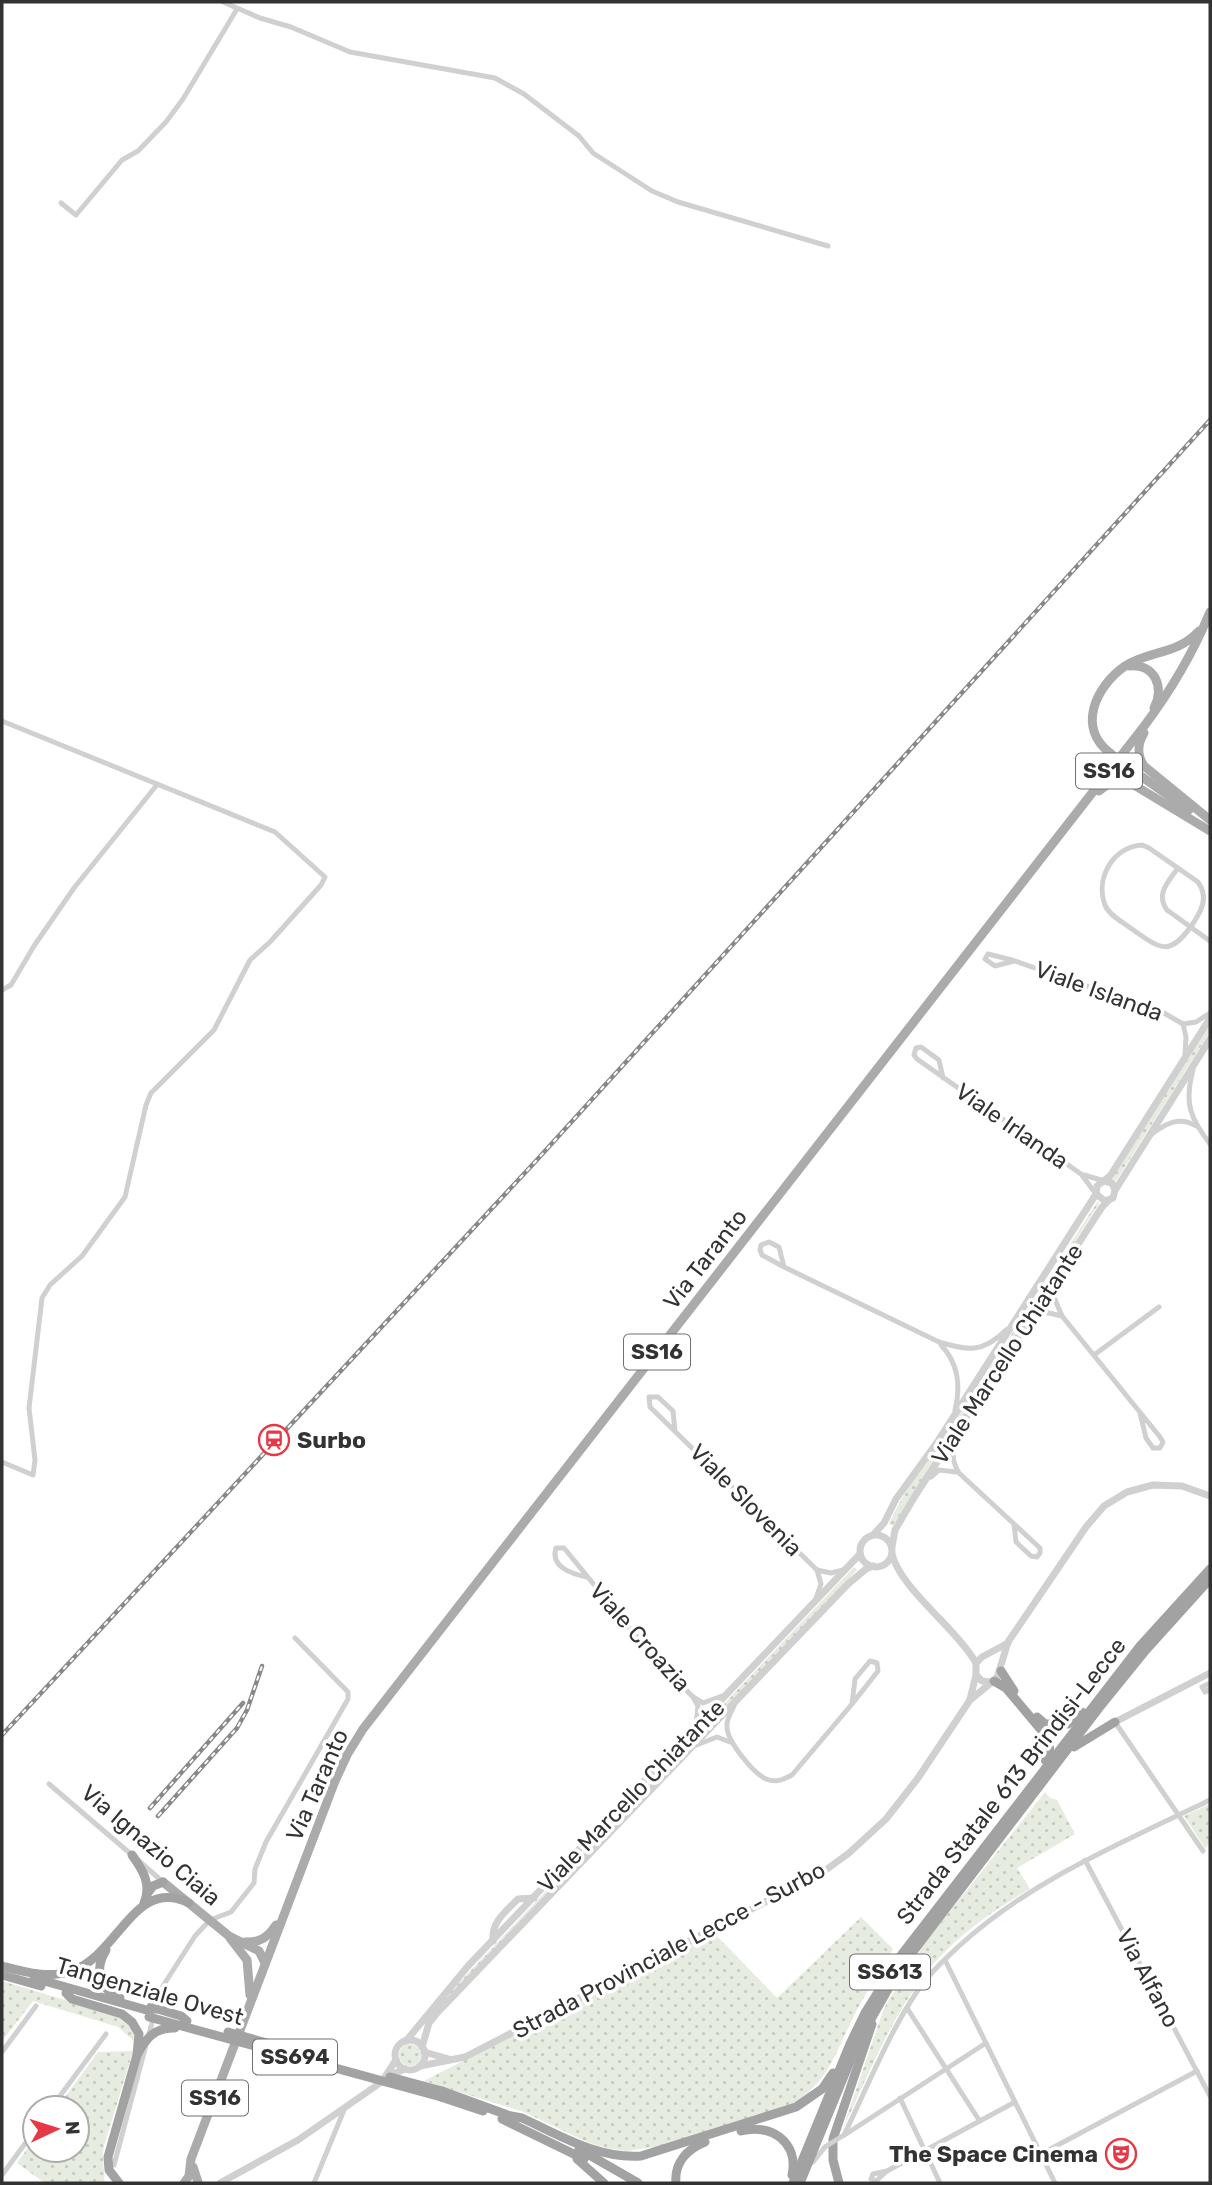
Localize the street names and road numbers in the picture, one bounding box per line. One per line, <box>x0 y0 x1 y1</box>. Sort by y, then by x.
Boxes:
road number: SS16 <box>1076 754 1142 788</box>
street label: Viale Islanda <box>1031 955 1167 1027</box>
street label: Viale Irlanda <box>950 1077 1074 1175</box>
street label: Via Taranto <box>657 1203 753 1315</box>
street label: Viale Marcello Chiatante <box>925 1239 1089 1469</box>
road number: SS16 <box>624 1334 690 1370</box>
street label: Viale Slovenia <box>684 1438 808 1562</box>
street label: Viale Croazia <box>584 1577 696 1697</box>
street label: Strada Statale 613 Brindisi-Lecce <box>890 1632 1132 1930</box>
street label: Viale Marcello Chiatante <box>532 1694 730 1898</box>
street label: Via Taranto <box>280 1725 354 1845</box>
street label: Via Ignazio Ciaia <box>76 1779 226 1911</box>
street label: Strada Provinciale Lecce - Surbo <box>508 1855 830 2045</box>
street label: Via Alfano <box>1110 1924 1186 2032</box>
street label: Tangenziale Ovest <box>53 1951 247 2031</box>
road number: SS613 <box>850 1954 930 1990</box>
road number: SS694 <box>253 2039 337 2074</box>
road number: SS16 <box>182 2080 248 2116</box>

